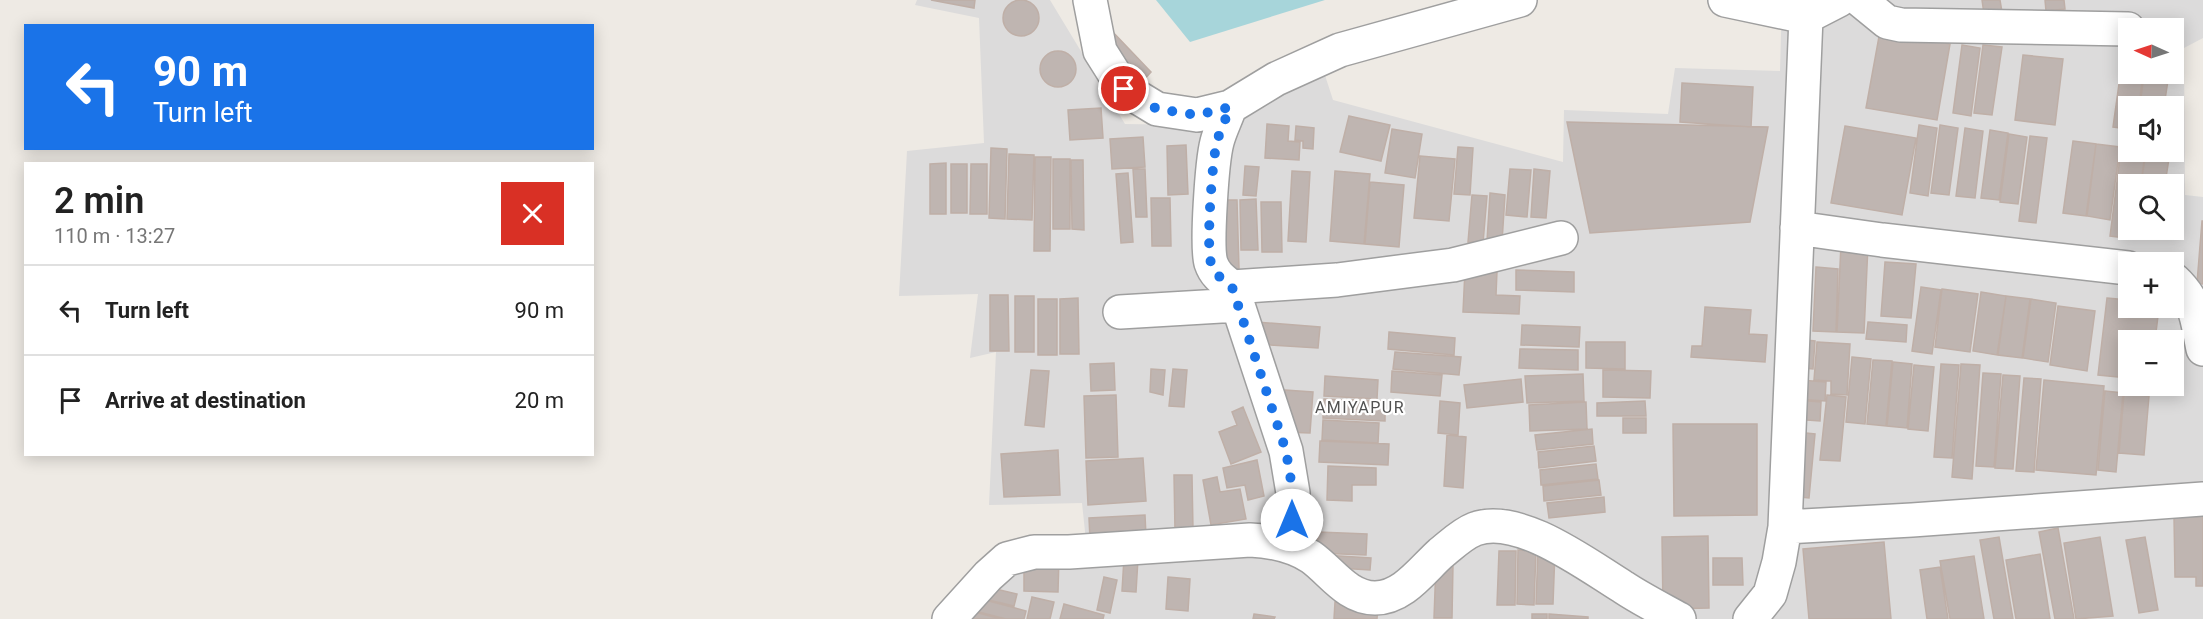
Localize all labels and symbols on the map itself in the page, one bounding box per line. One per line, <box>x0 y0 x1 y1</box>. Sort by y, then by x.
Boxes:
north arrow <box>2118 18 2184 84</box>
pin <box>1098 63 1149 114</box>
district label: AMIYAPUR <box>1315 398 1405 417</box>
position arrow <box>1260 488 1324 552</box>

